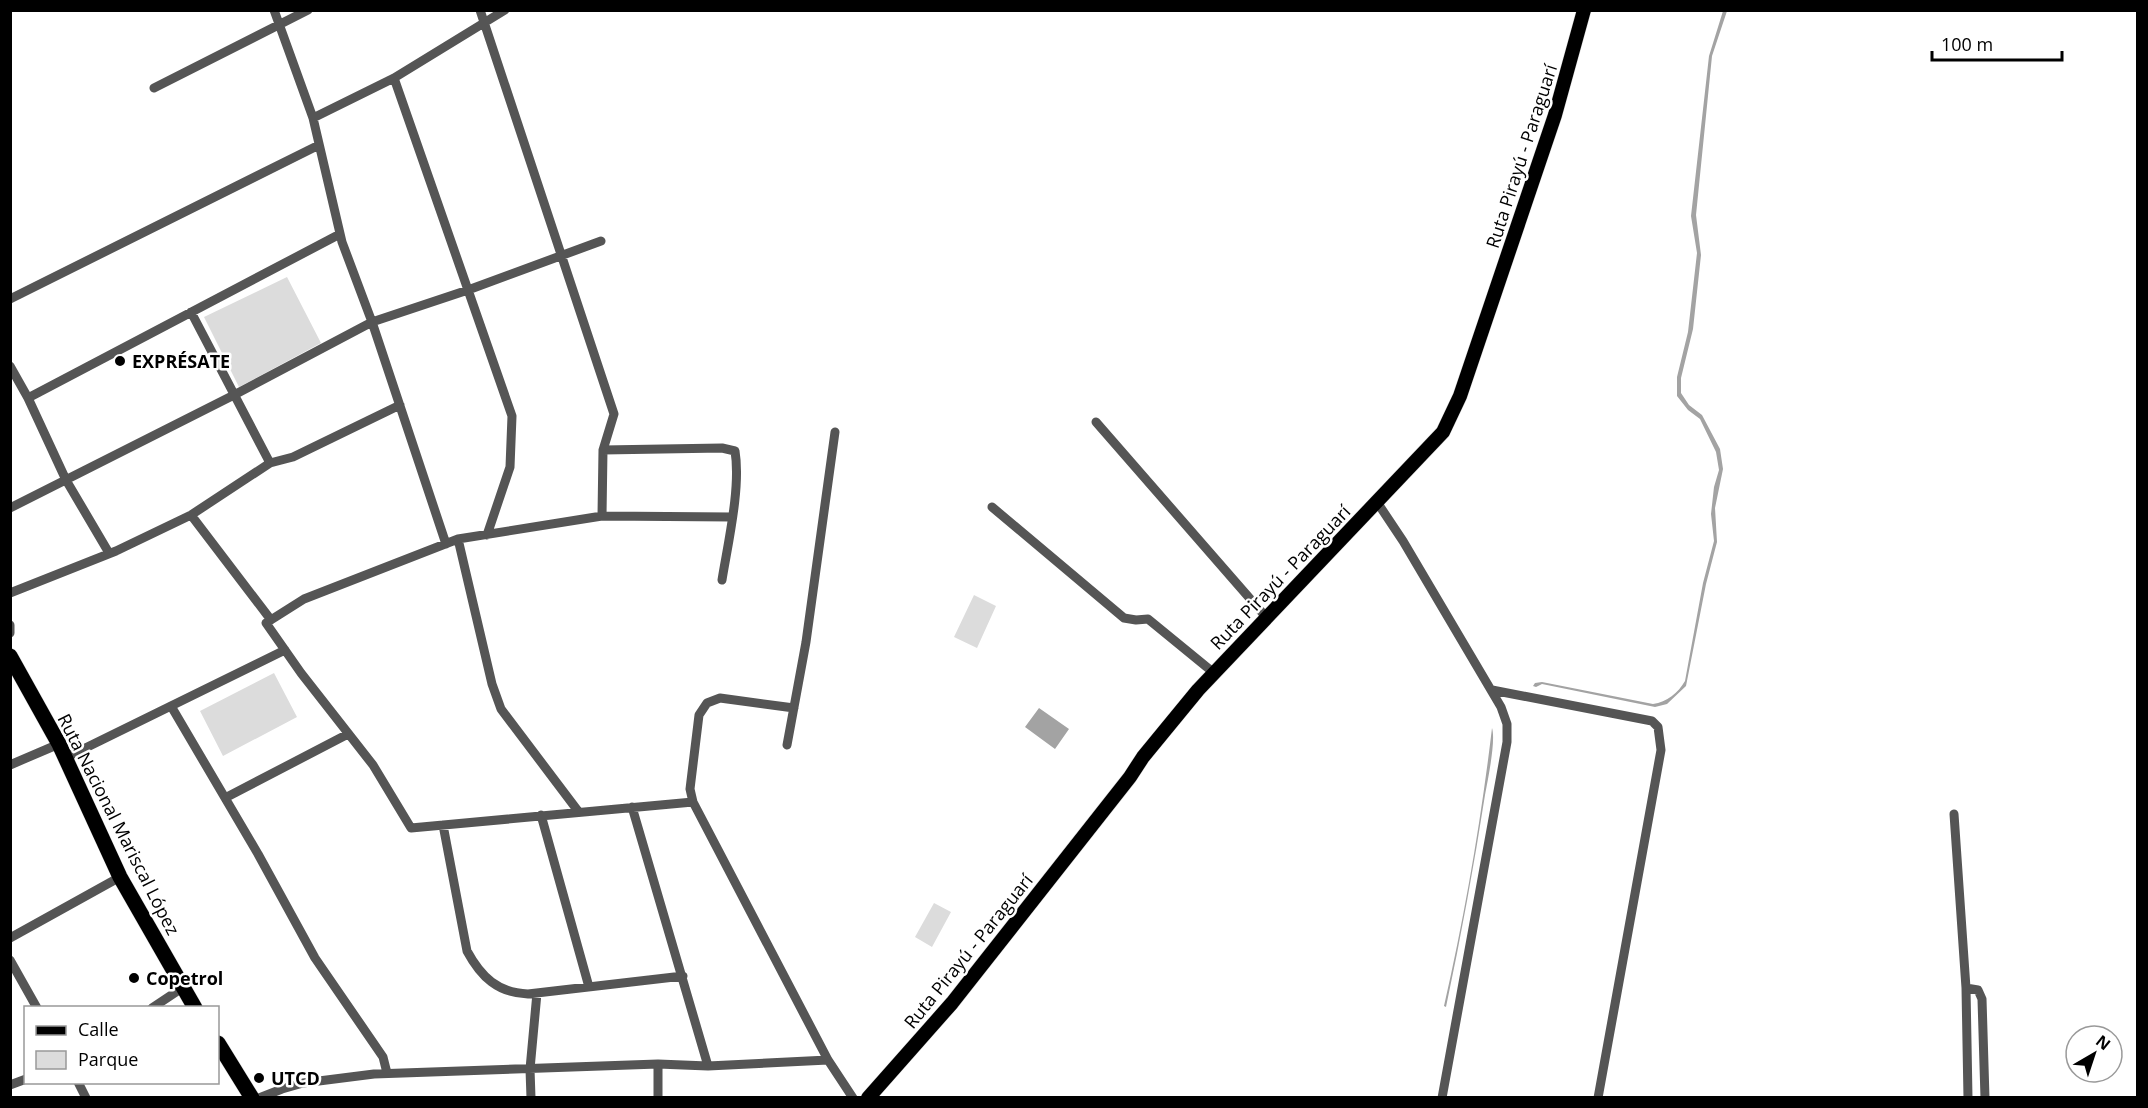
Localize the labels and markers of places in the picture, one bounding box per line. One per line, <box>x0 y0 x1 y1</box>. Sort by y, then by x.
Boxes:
place label: EXPRÉSATE <box>132 349 230 373</box>
marker: EXPRÉSATE <box>113 354 127 368</box>
place label: Copetrol <box>146 966 223 990</box>
marker: Copetrol <box>127 971 141 985</box>
place label: UTCD <box>271 1066 320 1090</box>
marker: UTCD <box>252 1071 266 1085</box>

